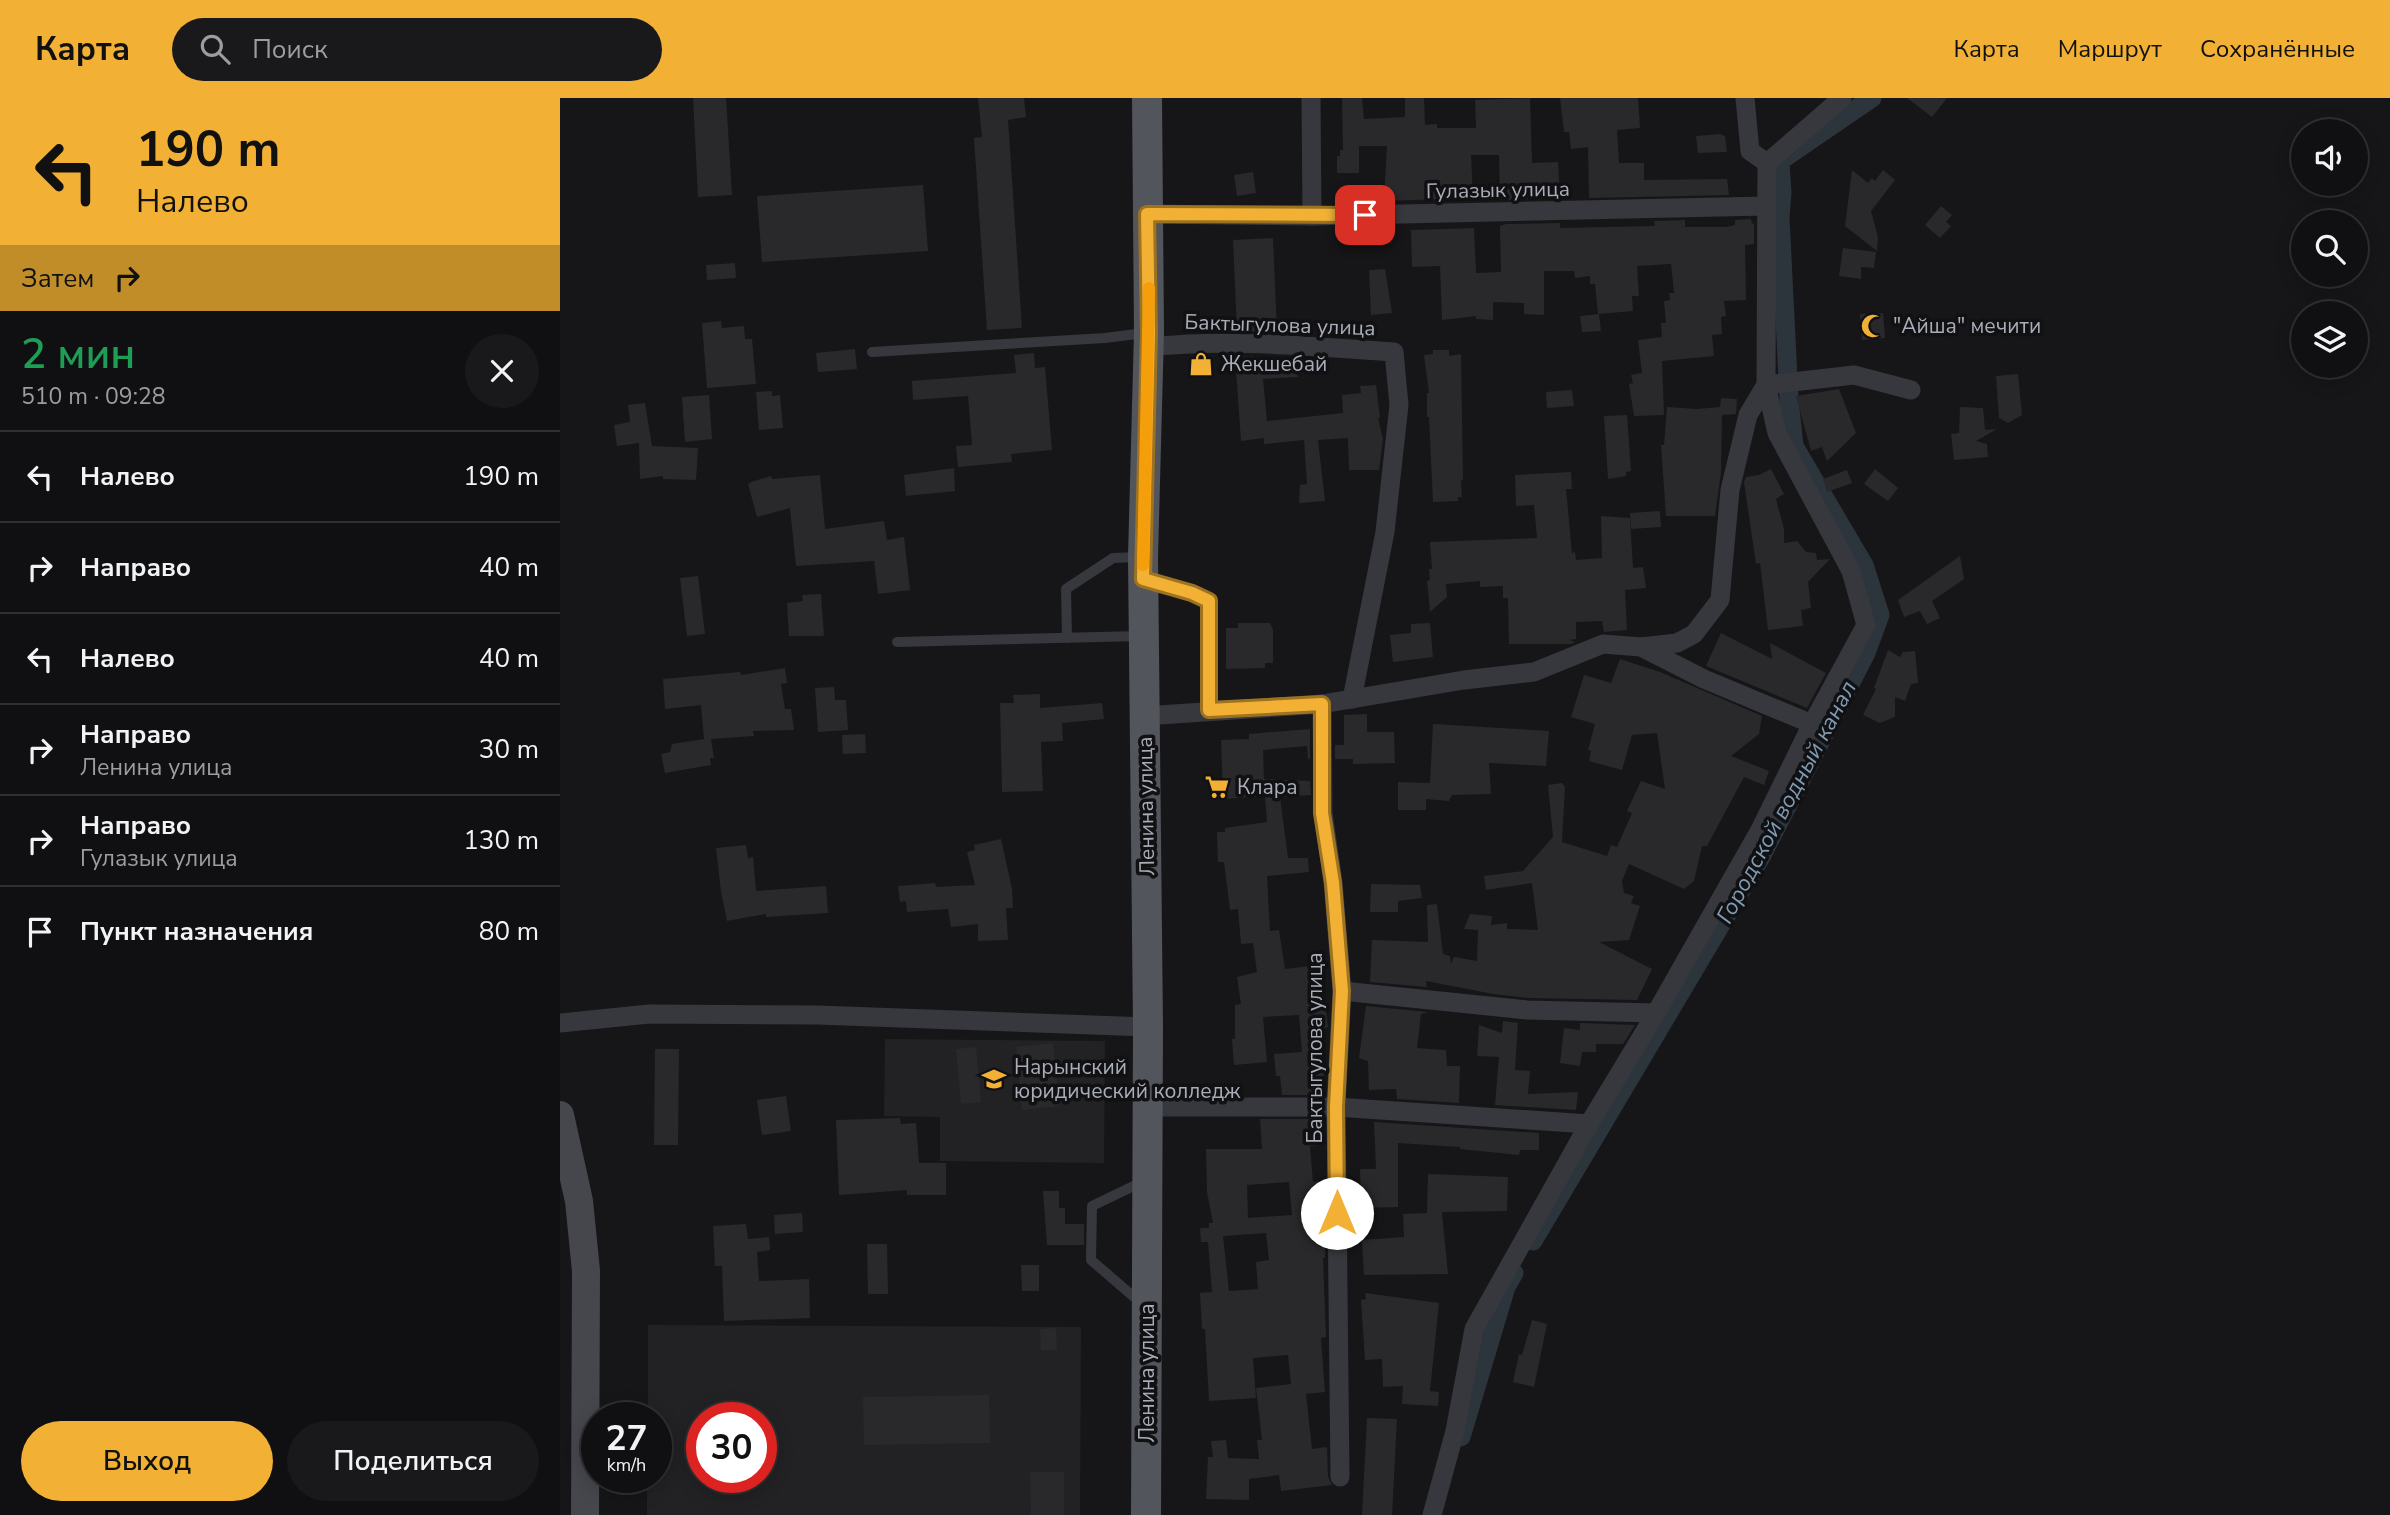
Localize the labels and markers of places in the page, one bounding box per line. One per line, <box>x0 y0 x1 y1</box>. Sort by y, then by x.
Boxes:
pin <box>1335 185 1395 245</box>
mosque icon: "Айша" мечити <box>1859 312 1887 340</box>
place label: "Айша" мечити <box>1893 312 2041 340</box>
shop icon: Жекшебай <box>1187 350 1215 378</box>
place label: Жекшебай <box>1221 350 1327 378</box>
supermarket icon: Клара <box>1203 773 1231 801</box>
place label: Клара <box>1237 773 1298 801</box>
place label: Нарынский юридический колледж <box>1014 1053 1241 1105</box>
school or university icon: Нарынский юридический колледж <box>980 1065 1008 1093</box>

